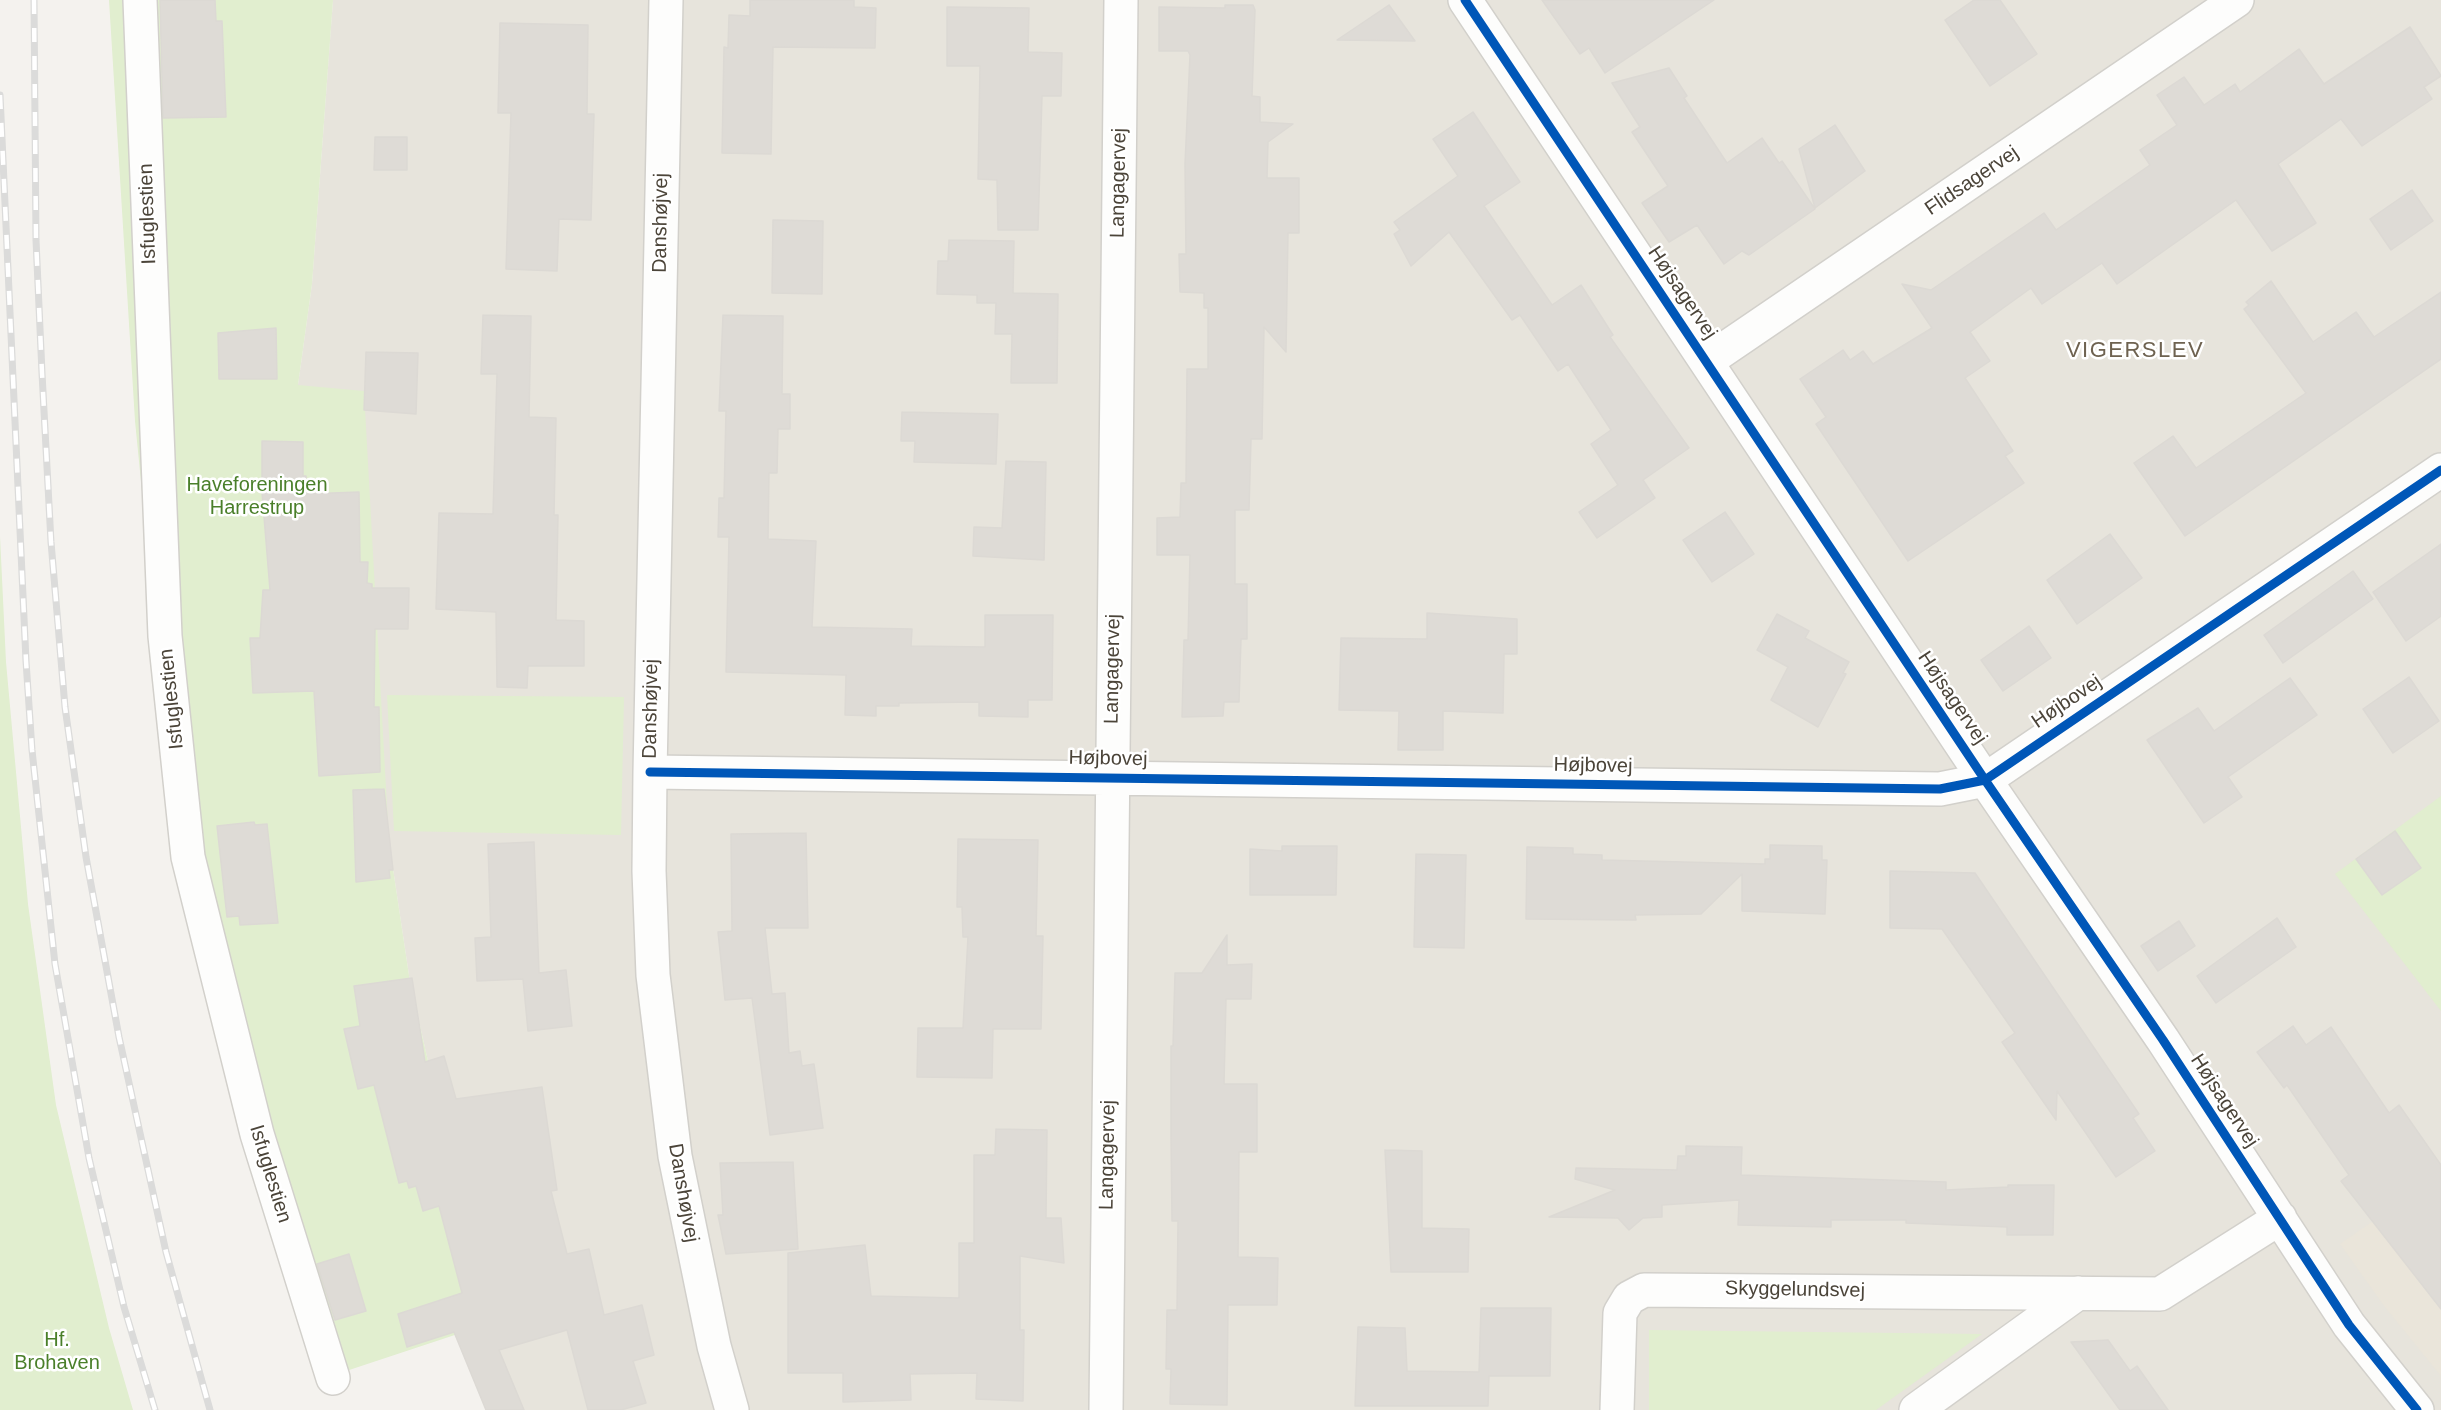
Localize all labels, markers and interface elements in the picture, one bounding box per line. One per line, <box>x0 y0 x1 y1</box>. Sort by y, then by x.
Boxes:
street label: Langagervej <box>1106 128 1132 238</box>
street label: Flidsagervej <box>1921 141 2023 221</box>
street label: Isfuglestien <box>134 163 162 265</box>
street label: Danshøjvej <box>648 173 674 273</box>
street label: Højsagervej <box>1642 242 1722 344</box>
district label: VIGERSLEV <box>2066 338 2204 364</box>
park label: Haveforeningen Harrestrup <box>186 473 328 520</box>
street label: Langagervej <box>1100 614 1126 724</box>
street label: Isfuglestien <box>155 647 189 751</box>
street label: Højsagervej <box>1912 647 1992 749</box>
street label: Danshøjvej <box>638 659 664 759</box>
street label: Højbovej <box>2028 670 2106 734</box>
street label: Højbovej <box>1068 746 1148 772</box>
street label: Højbovej <box>1553 753 1633 779</box>
street label: Højsagervej <box>2185 1050 2263 1152</box>
street label: Langagervej <box>1095 1100 1121 1210</box>
street label: Isfuglestien <box>244 1122 296 1226</box>
street label: Danshøjvej <box>662 1142 704 1244</box>
street label: Skyggelundsvej <box>1725 1277 1865 1303</box>
park label: Hf. Brohaven <box>14 1328 100 1375</box>

